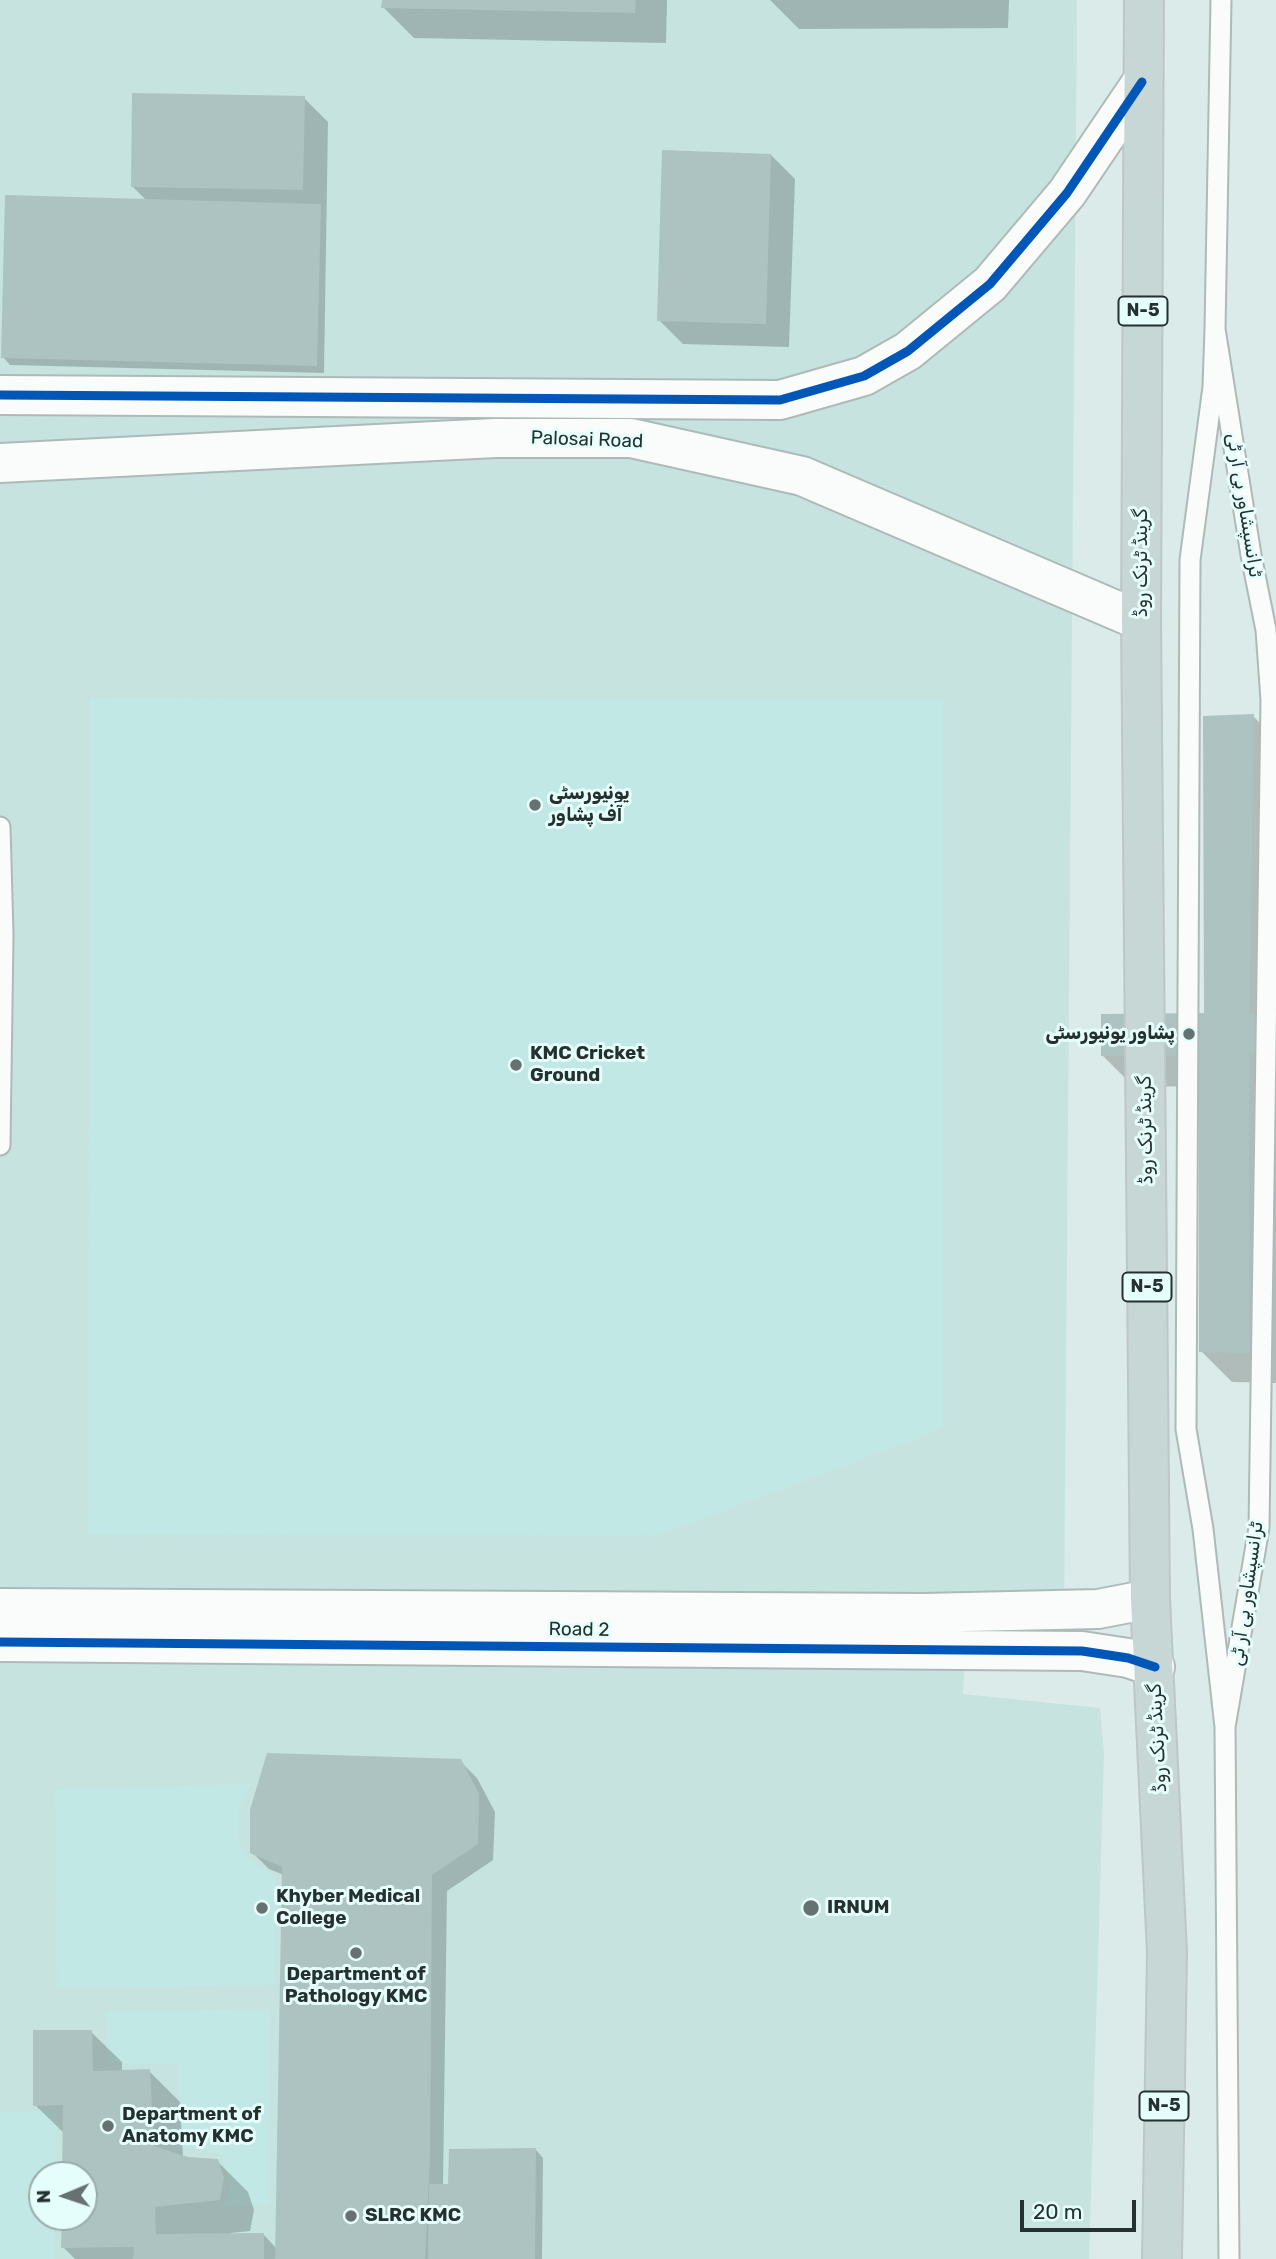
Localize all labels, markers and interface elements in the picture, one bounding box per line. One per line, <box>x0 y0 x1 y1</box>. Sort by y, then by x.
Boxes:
road number: N-5 <box>1118 296 1168 326</box>
street label: Palosai Road <box>530 427 644 453</box>
street label: ٹرانسپشاور بی آر ٹی <box>1221 431 1267 579</box>
street label: گرینڈ ٹرنک روڈ <box>1131 509 1153 617</box>
place label: یونیورسٹی آف پشاور <box>549 783 630 827</box>
marker: یونیورسٹی آف پشاور <box>527 797 543 813</box>
place label: پشاور یونیورسٹی <box>1045 1023 1175 1045</box>
marker: پشاور یونیورسٹی <box>1181 1026 1197 1042</box>
place label: KMC Cricket Ground <box>530 1043 645 1087</box>
marker: KMC Cricket Ground <box>508 1057 524 1073</box>
street label: گرینڈ ٹرنک روڈ <box>1134 1076 1158 1184</box>
road number: N-5 <box>1122 1272 1172 1302</box>
street label: ٹرانسپشاور بی آر ٹی <box>1226 1520 1268 1668</box>
street label: Road 2 <box>548 1618 610 1642</box>
street label: گرینڈ ٹرنک روڈ <box>1144 1683 1172 1793</box>
place label: Khyber Medical College <box>276 1886 420 1930</box>
place label: IRNUM <box>827 1897 889 1919</box>
marker: IRNUM <box>801 1898 821 1918</box>
marker: Khyber Medical College <box>254 1900 270 1916</box>
marker: Department of Pathology KMC <box>348 1945 364 1961</box>
place label: Department of Pathology KMC <box>285 1964 427 2008</box>
road number: N-5 <box>1140 2092 1188 2120</box>
place label: Department of Anatomy KMC <box>122 2104 261 2148</box>
marker: Department of Anatomy KMC <box>100 2118 116 2134</box>
north arrow <box>28 2161 98 2231</box>
scale bar <box>1024 2186 1140 2230</box>
text: N <box>32 2189 55 2204</box>
text: 20 m <box>1033 2199 1082 2224</box>
place label: SLRC KMC <box>365 2205 461 2227</box>
marker: SLRC KMC <box>343 2208 359 2224</box>

